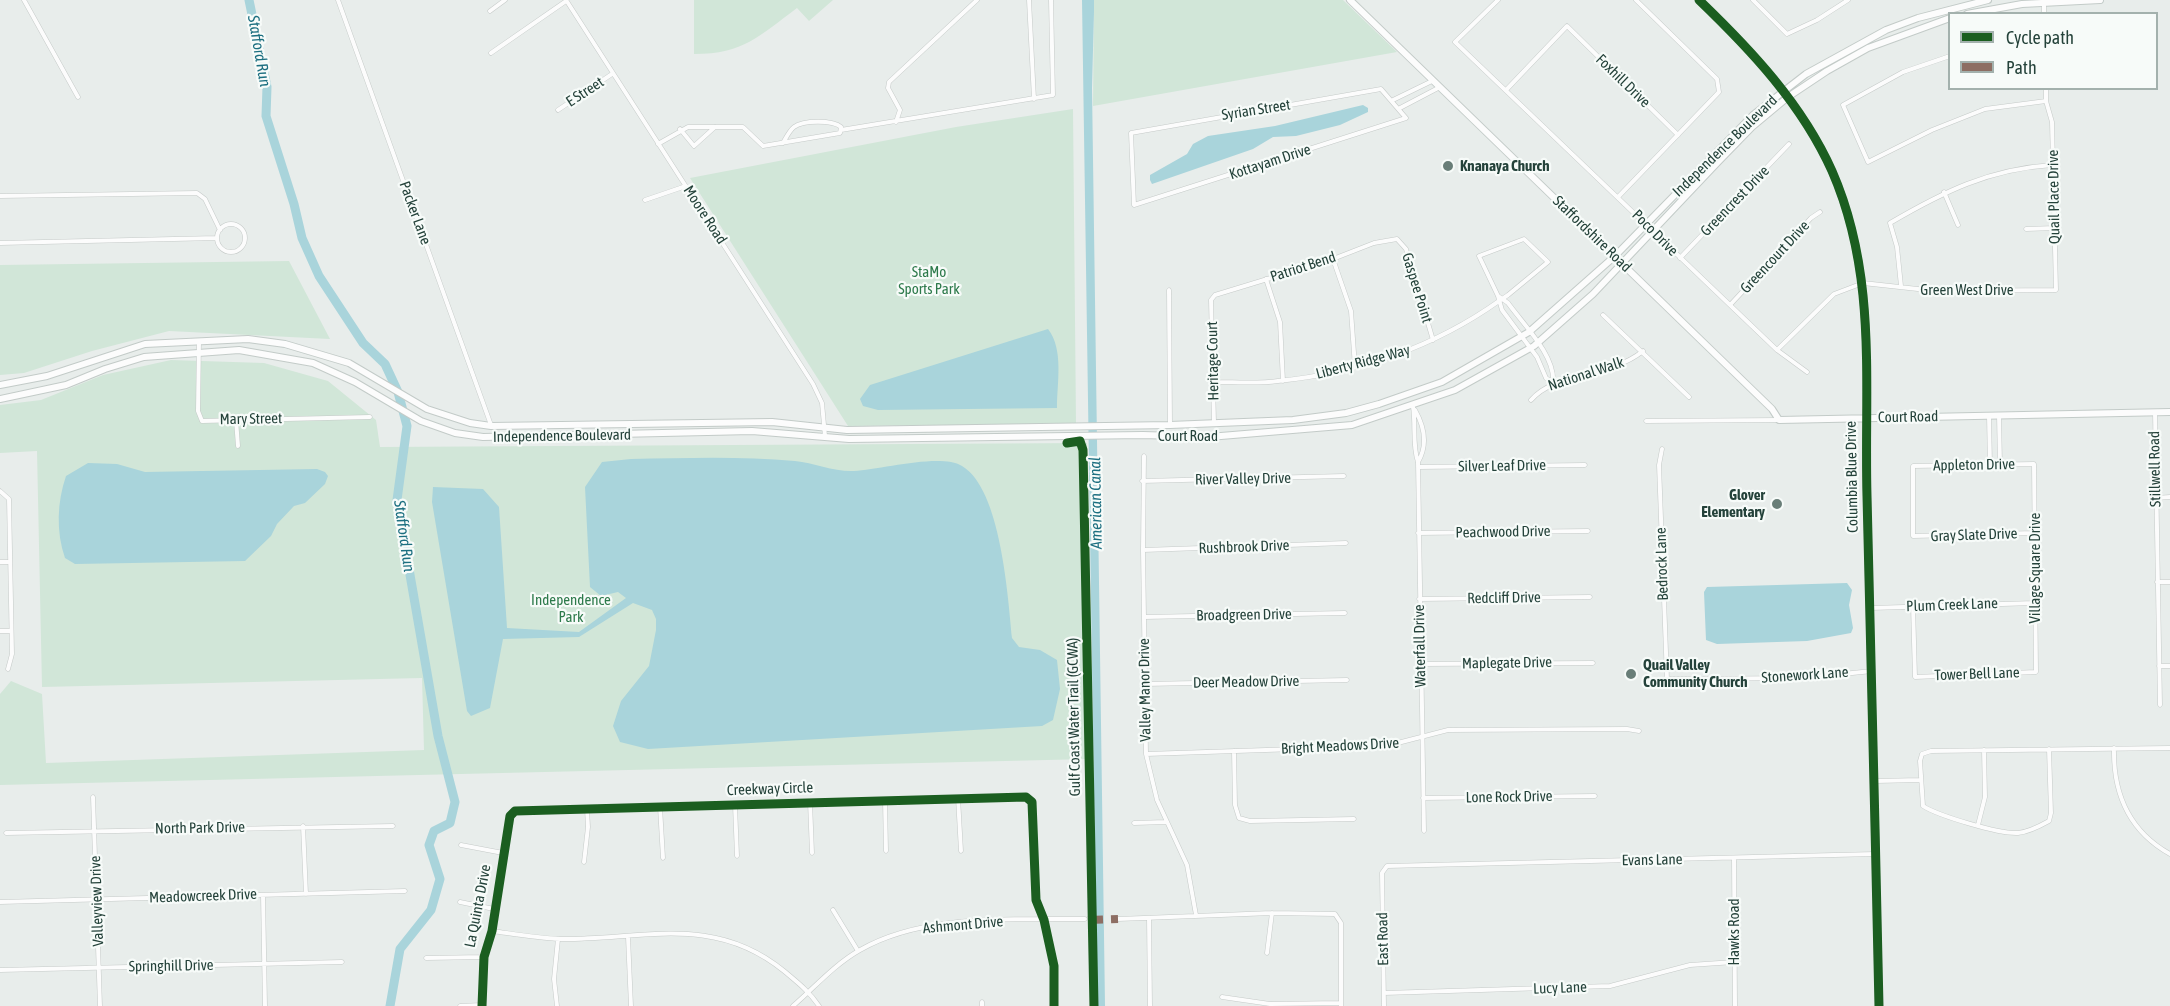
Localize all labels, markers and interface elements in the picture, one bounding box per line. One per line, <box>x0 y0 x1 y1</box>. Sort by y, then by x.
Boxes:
legend <box>1948 12 2158 90</box>
water label: Stafford Run <box>243 14 275 88</box>
text: Cycle path <box>2006 27 2074 48</box>
street label: Foxhill Drive <box>1592 51 1654 111</box>
text: Path <box>2006 57 2037 78</box>
street label: E Street <box>563 73 607 111</box>
street label: Independence Boulevard <box>1669 92 1781 200</box>
street label: Syrian Street <box>1220 96 1292 124</box>
street label: Kottayam Drive <box>1227 140 1313 184</box>
street label: Quail Place Drive <box>2044 150 2064 244</box>
place label: Knanaya Church <box>1460 157 1549 175</box>
marker: Knanaya Church <box>1441 159 1455 173</box>
street label: Greencrest Drive <box>1697 162 1773 240</box>
street label: Packer Lane <box>395 179 435 247</box>
street label: Moore Road <box>679 182 731 248</box>
street label: Staffordshire Road <box>1549 192 1635 276</box>
street label: Poco Drive <box>1628 206 1682 260</box>
street label: Greencourt Drive <box>1737 217 1813 297</box>
street label: Patriot Bend <box>1268 248 1338 286</box>
street label: Gaspee Point <box>1398 251 1436 325</box>
park label: StaMo Sports Park <box>898 263 960 298</box>
street label: Green West Drive <box>1920 281 2014 299</box>
street label: Heritage Court <box>1203 321 1223 401</box>
street label: Liberty Ridge Way <box>1314 341 1412 383</box>
street label: National Walk <box>1546 353 1626 395</box>
street label: Court Road <box>1878 407 1938 427</box>
street label: Mary Street <box>220 409 282 429</box>
street label: Columbia Blue Drive <box>1842 421 1862 533</box>
street label: Independence Boulevard <box>493 426 631 446</box>
street label: Court Road <box>1158 427 1218 445</box>
street label: Stillwell Road <box>2145 431 2165 507</box>
street label: Appleton Drive <box>1933 455 2015 475</box>
street label: Silver Leaf Drive <box>1458 456 1546 476</box>
water label: American Canal <box>1086 457 1106 549</box>
street label: River Valley Drive <box>1195 469 1291 489</box>
place label: Glover Elementary <box>1701 486 1765 521</box>
marker: Glover Elementary <box>1770 497 1784 511</box>
water label: Stafford Run <box>389 499 419 573</box>
street label: Village Square Drive <box>2026 513 2044 623</box>
street label: Peachwood Drive <box>1455 522 1551 542</box>
street label: Gray Slate Drive <box>1930 524 2018 546</box>
street label: Bedrock Lane <box>1652 527 1672 601</box>
street label: Rushbrook Drive <box>1198 536 1290 558</box>
street label: Redcliff Drive <box>1467 588 1541 608</box>
park label: Independence Park <box>531 591 611 626</box>
street label: Plum Creek Lane <box>1906 594 1998 616</box>
street label: Waterfall Drive <box>1410 604 1430 688</box>
street label: Broadgreen Drive <box>1196 605 1292 625</box>
street label: Gulf Coast Water Trail (GCWA) <box>1064 637 1084 797</box>
street label: Valley Manor Drive <box>1135 638 1155 742</box>
street label: Maplegate Drive <box>1462 653 1552 673</box>
place label: Quail Valley Community Church <box>1643 656 1747 691</box>
street label: Stonework Lane <box>1761 663 1849 687</box>
street label: Tower Bell Lane <box>1934 664 2020 684</box>
marker: Quail Valley Community Church <box>1624 667 1638 681</box>
street label: Deer Meadow Drive <box>1193 672 1299 692</box>
street label: Bright Meadows Drive <box>1280 734 1400 758</box>
street label: Creekway Circle <box>727 779 813 799</box>
street label: Lone Rock Drive <box>1465 787 1553 807</box>
street label: North Park Drive <box>155 818 245 838</box>
street label: Evans Lane <box>1621 850 1683 870</box>
street label: Valleyview Drive <box>86 855 108 947</box>
street label: La Quinta Drive <box>461 863 495 949</box>
street label: Meadowcreek Drive <box>149 885 257 907</box>
street label: Hawks Road <box>1725 898 1743 966</box>
street label: East Road <box>1374 912 1392 966</box>
street label: Ashmont Drive <box>922 913 1004 937</box>
street label: Springhill Drive <box>128 956 214 976</box>
street label: Lucy Lane <box>1533 978 1587 998</box>

